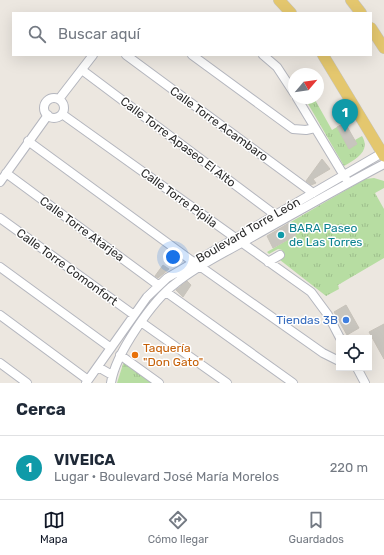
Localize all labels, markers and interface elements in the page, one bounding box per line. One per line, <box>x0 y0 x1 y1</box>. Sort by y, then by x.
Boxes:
search box <box>12 12 372 56</box>
icon: search <box>26 23 48 45</box>
text: Buscar aquí <box>58 25 140 43</box>
north arrow <box>288 68 324 104</box>
street label: Calle Torre Acambaro <box>167 84 271 164</box>
street label: Calle Torre Apaseo El Alto <box>118 94 238 190</box>
pin: 1 <box>332 99 358 132</box>
street label: Calle Torre Pípila <box>138 165 220 231</box>
street label: Calle Torre Atarjea <box>37 194 127 264</box>
street label: Boulevard Torre León <box>194 195 302 265</box>
place label: BARA Paseo de Las Torres <box>289 221 362 249</box>
street label: Calle Torre Comonfort <box>14 226 120 309</box>
marker: BARA Paseo de Las Torres <box>276 230 286 240</box>
your location <box>163 247 183 267</box>
place label: Tiendas 3B <box>276 313 338 327</box>
marker: Tiendas 3B <box>341 315 351 325</box>
map controls <box>336 335 372 371</box>
button: locate <box>336 335 372 371</box>
place label: Taquería "Don Gato" <box>143 341 203 369</box>
marker: Taquería "Don Gato" <box>130 350 140 360</box>
text: Cerca <box>16 399 66 419</box>
text: VIVEICA <box>54 451 115 469</box>
text: 1 <box>26 460 32 475</box>
text: 220 m <box>330 460 368 475</box>
text: Lugar · Boulevard José María Morelos <box>54 469 279 484</box>
tab: Mapa <box>40 509 68 546</box>
tab: Cómo llegar <box>148 509 208 546</box>
tab: Guardados <box>289 509 344 546</box>

